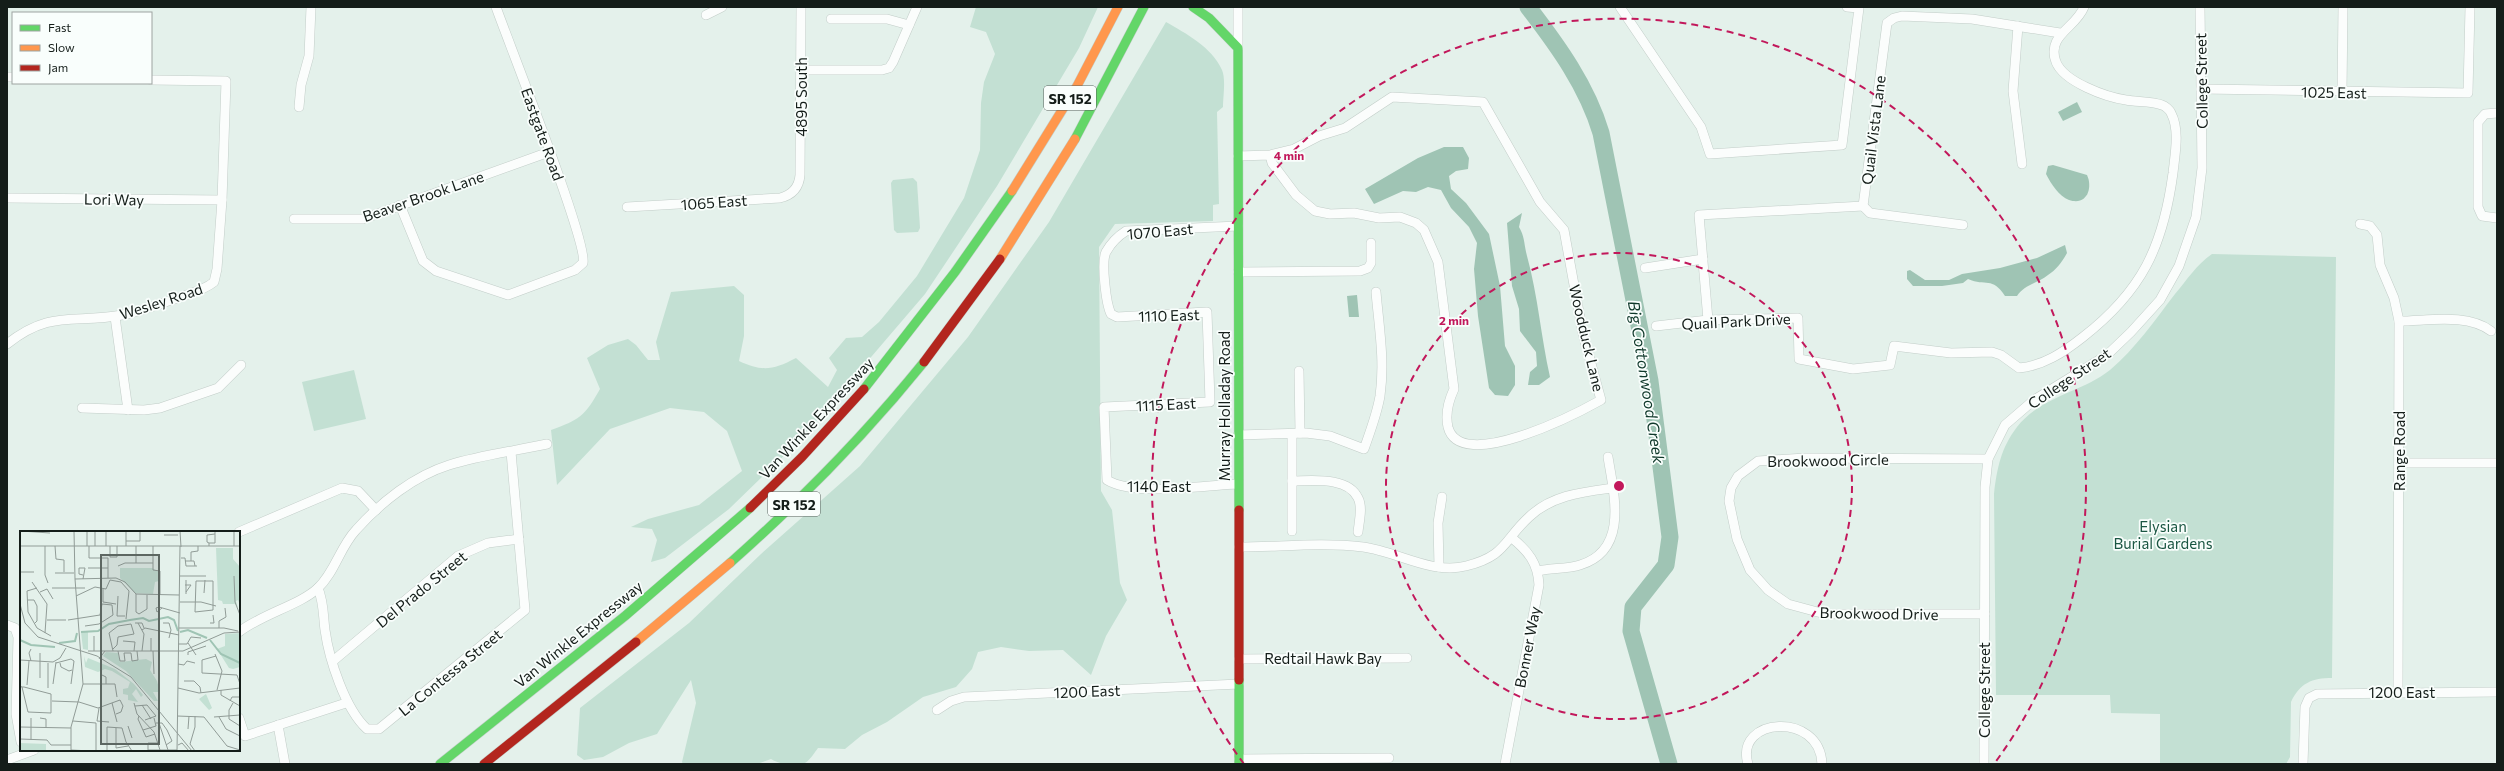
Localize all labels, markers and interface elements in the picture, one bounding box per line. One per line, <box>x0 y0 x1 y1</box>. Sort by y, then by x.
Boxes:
legend <box>12 12 152 84</box>
text: Fast <box>48 20 71 34</box>
street label: College Street <box>2191 33 2211 129</box>
text: Slow <box>48 40 75 54</box>
street label: 4895 South <box>792 57 810 137</box>
text: Jam <box>48 60 68 75</box>
street label: Quail Vista Lane <box>1857 74 1889 186</box>
street label: 1025 East <box>2301 82 2367 102</box>
street label: Eastgate Road <box>518 85 568 183</box>
road number: SR 152 <box>1044 86 1096 110</box>
text: 4 min <box>1274 148 1304 162</box>
street label: Beaver Brook Lane <box>360 167 486 225</box>
street label: Lori Way <box>84 189 144 209</box>
street label: 1065 East <box>680 191 748 213</box>
street label: 1070 East <box>1126 219 1194 243</box>
street label: Wesley Road <box>117 279 205 323</box>
street label: Woodduck Lane <box>1566 283 1608 393</box>
water label: Big Cottonwood Creek <box>1625 299 1669 465</box>
street label: 1110 East <box>1138 305 1200 325</box>
street label: Quail Park Drive <box>1681 309 1791 333</box>
text: 2 min <box>1439 313 1469 327</box>
street label: Murray Holladay Road <box>1215 331 1233 481</box>
street label: College Street <box>2024 344 2114 412</box>
street label: Van Winkle Expressway <box>755 353 877 482</box>
street label: 1115 East <box>1135 393 1197 415</box>
street label: Range Road <box>2390 411 2408 491</box>
street label: Brookwood Circle <box>1767 450 1889 470</box>
street label: 1140 East <box>1127 477 1191 495</box>
centre of rings <box>1612 479 1626 493</box>
road number: SR 152 <box>768 492 820 516</box>
park label: Elysian Burial Gardens <box>2113 517 2213 552</box>
inset map <box>20 531 240 751</box>
street label: Del Prado Street <box>372 547 470 631</box>
street label: Van Winkle Expressway <box>510 577 646 691</box>
street label: Brookwood Drive <box>1819 603 1939 623</box>
street label: Bonner Way <box>1510 605 1544 689</box>
street label: La Contessa Street <box>395 625 505 719</box>
street label: College Street <box>1975 642 1993 738</box>
street label: Redtail Hawk Bay <box>1264 649 1382 667</box>
street label: 1200 East <box>1053 681 1121 701</box>
street label: 1200 East <box>2369 683 2435 701</box>

